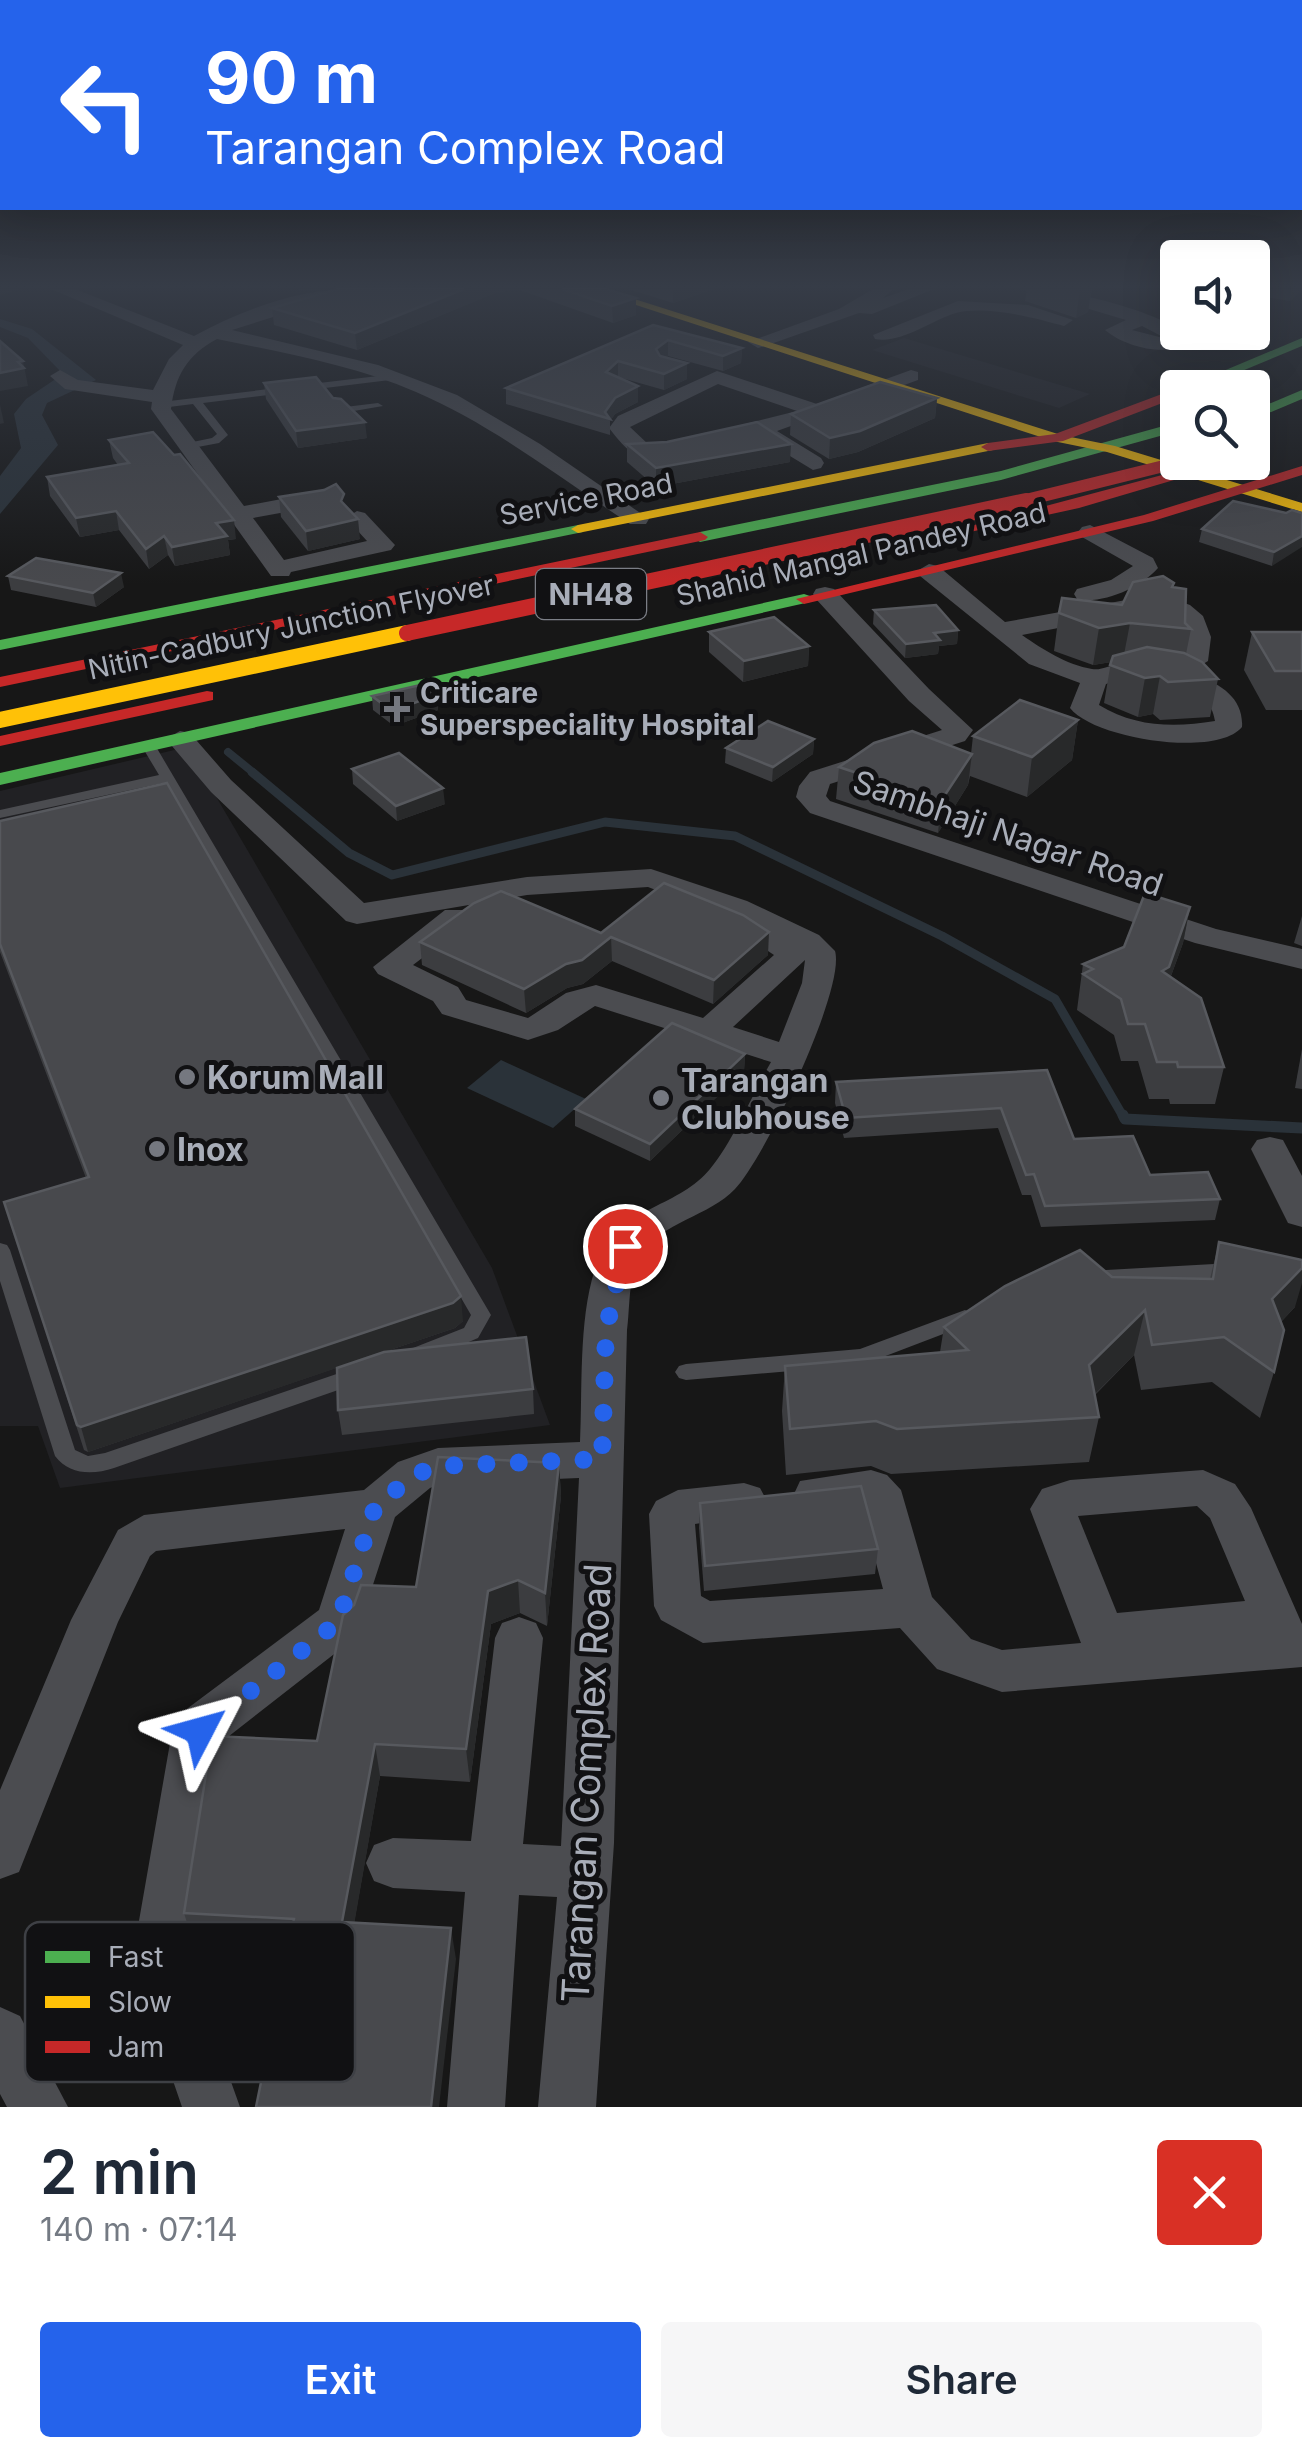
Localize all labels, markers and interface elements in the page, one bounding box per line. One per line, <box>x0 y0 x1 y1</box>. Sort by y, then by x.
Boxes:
text: 90 m <box>205 35 378 120</box>
icon: left <box>40 40 170 170</box>
text: Tarangan Complex Road <box>205 120 726 175</box>
map controls <box>1160 240 1270 480</box>
button: sound <box>1160 240 1270 350</box>
button: search <box>1160 370 1270 480</box>
street label: Service Road <box>497 466 675 532</box>
street label: Shahid Mangal Pandey Road <box>673 495 1049 613</box>
street label: Nitin-Cadbury Junction Flyover <box>85 567 497 687</box>
road number: NH48 <box>536 569 646 619</box>
place label: Criticare Superspeciality Hospital <box>420 676 755 742</box>
marker: Criticare Superspeciality Hospital <box>384 696 410 722</box>
street label: Sambhaji Nagar Road <box>848 762 1168 904</box>
place label: Korum Mall <box>207 1058 384 1097</box>
place label: Tarangan Clubhouse <box>681 1061 850 1137</box>
marker: Korum Mall <box>176 1066 198 1088</box>
marker: Tarangan Clubhouse <box>650 1087 672 1109</box>
place label: Inox <box>177 1130 243 1169</box>
marker: Inox <box>146 1138 168 1160</box>
pin <box>583 1204 668 1289</box>
icon: arrive <box>598 1219 653 1274</box>
street label: Tarangan Complex Road <box>552 1562 620 2004</box>
position arrow <box>148 1679 252 1783</box>
legend <box>25 1922 355 2082</box>
text: Fast <box>108 1940 164 1974</box>
text: Slow <box>108 1985 172 2019</box>
text: Jam <box>108 2030 164 2064</box>
text: 2 min <box>40 2136 199 2208</box>
button: close <box>1157 2140 1262 2245</box>
text: 140 m · 07:14 <box>40 2210 238 2249</box>
button: Exit <box>40 2322 641 2437</box>
button: Share <box>661 2322 1262 2437</box>

